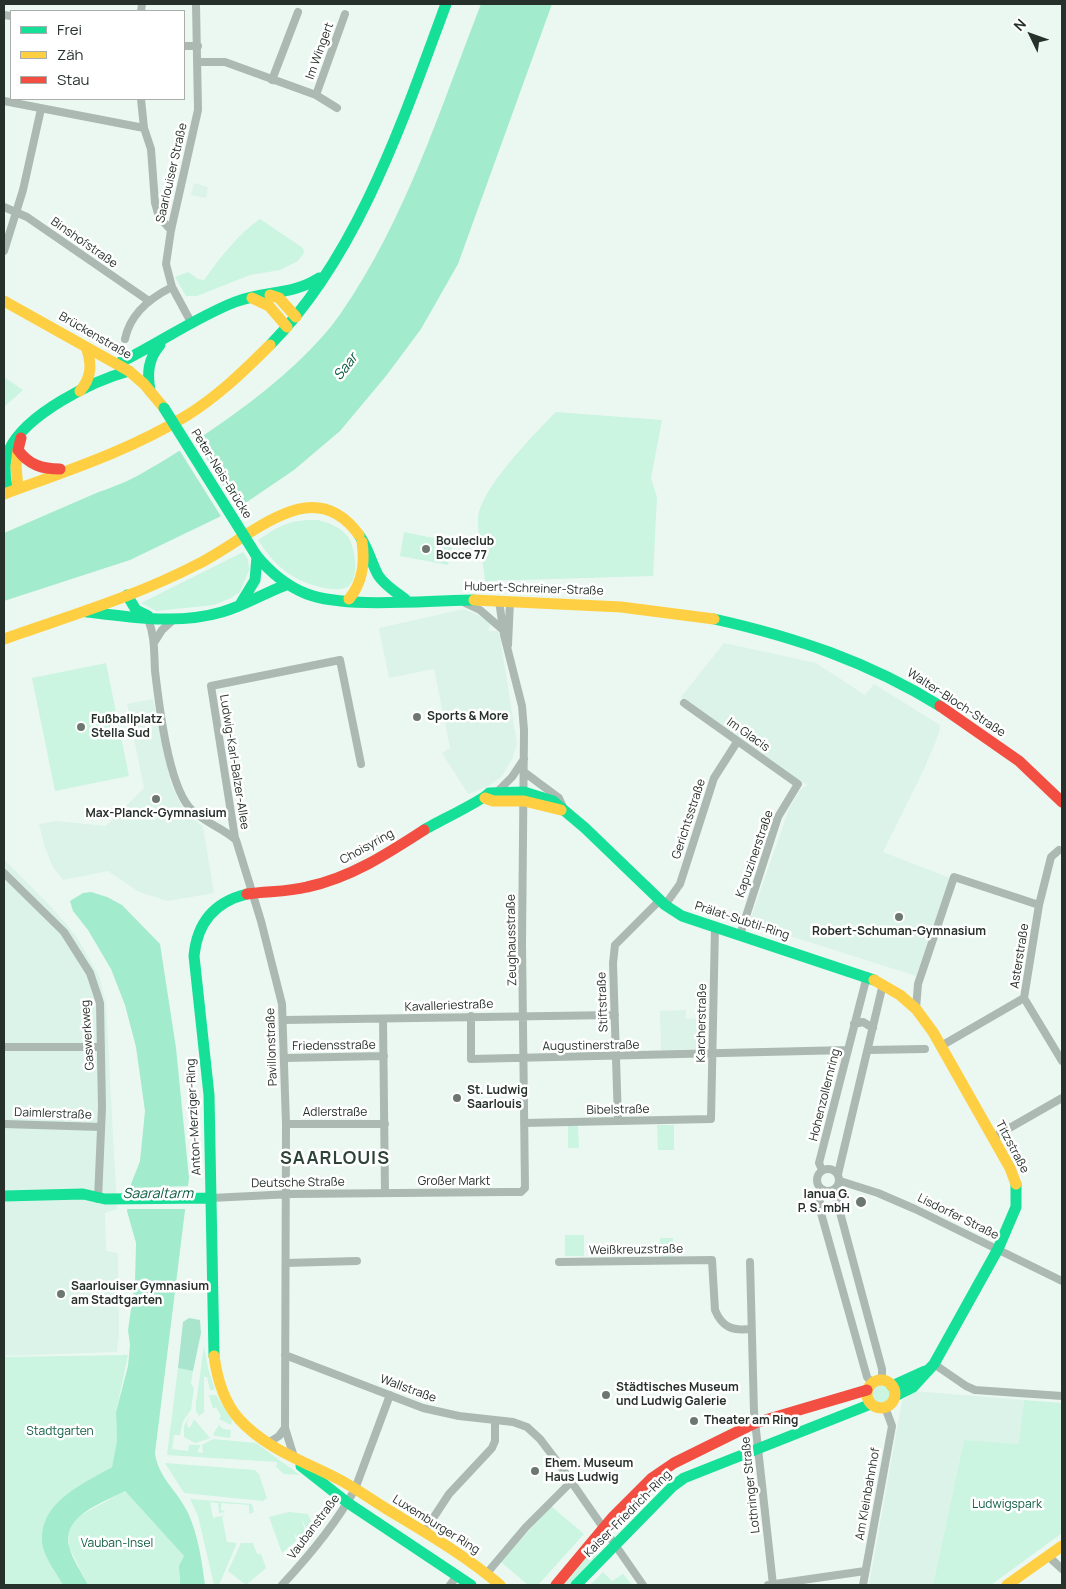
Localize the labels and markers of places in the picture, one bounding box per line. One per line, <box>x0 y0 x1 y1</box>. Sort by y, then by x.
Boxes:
place label: Bouleclub Bocce 77 <box>436 535 494 563</box>
marker: Bouleclub Bocce 77 <box>420 543 432 555</box>
place label: Sports & More <box>427 710 509 724</box>
marker: Sports & More <box>411 711 423 723</box>
place label: Fußballplatz Stella Sud <box>91 713 163 741</box>
marker: Fußballplatz Stella Sud <box>75 721 87 733</box>
marker: Max-Planck-Gymnasium <box>150 793 162 805</box>
place label: Max-Planck-Gymnasium <box>85 807 227 821</box>
marker: Robert-Schuman-Gymnasium <box>893 911 905 923</box>
place label: Robert-Schuman-Gymnasium <box>812 925 986 939</box>
place label: St. Ludwig Saarlouis <box>467 1084 528 1112</box>
marker: St. Ludwig Saarlouis <box>451 1092 463 1104</box>
place label: Ianua G. P. S. mbH <box>798 1188 850 1216</box>
marker: Ianua G. P. S. mbH <box>854 1195 868 1209</box>
place label: Saarlouiser Gymnasium am Stadtgarten <box>71 1280 209 1308</box>
marker: Saarlouiser Gymnasium am Stadtgarten <box>55 1288 67 1300</box>
place label: Städtisches Museum und Ludwig Galerie <box>616 1381 739 1409</box>
marker: Städtisches Museum und Ludwig Galerie <box>600 1389 612 1401</box>
place label: Theater am Ring <box>704 1414 798 1428</box>
marker: Theater am Ring <box>688 1415 700 1427</box>
place label: Ehem. Museum Haus Ludwig <box>545 1457 633 1485</box>
marker: Ehem. Museum Haus Ludwig <box>529 1465 541 1477</box>

